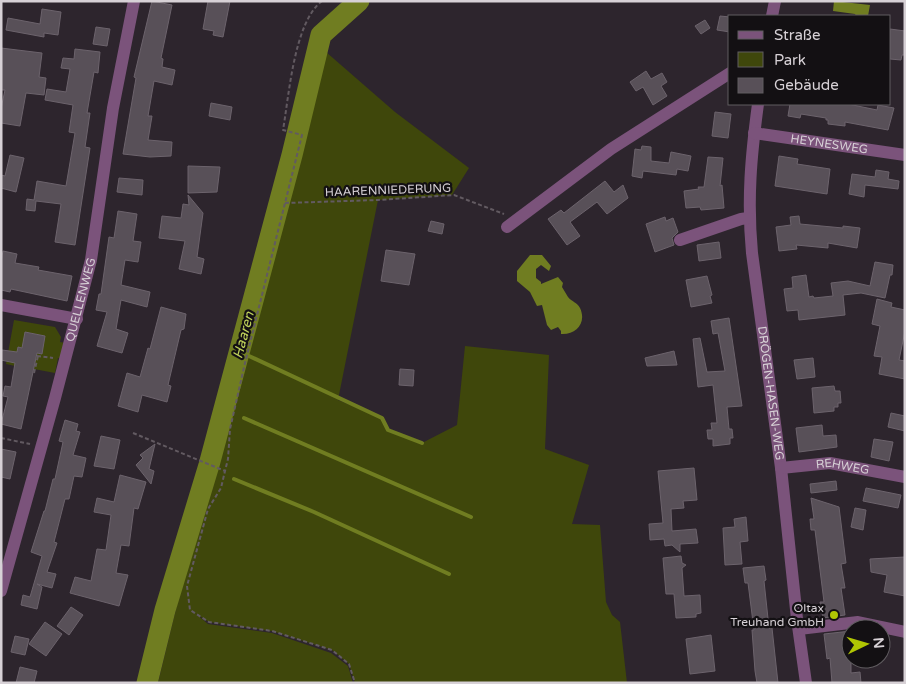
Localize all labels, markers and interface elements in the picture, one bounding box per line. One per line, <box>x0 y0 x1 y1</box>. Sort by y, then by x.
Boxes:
legend <box>728 15 891 105</box>
text: Straße <box>774 26 820 44</box>
text: Park <box>774 51 806 69</box>
text: Gebäude <box>774 76 839 94</box>
street label: HEYNESWEG <box>790 131 869 157</box>
street label: HAARENNIEDERUNG <box>325 181 451 199</box>
street label: QUELLENWEG <box>63 256 98 343</box>
water label: Haaren <box>229 309 258 360</box>
street label: DRÖGEN-HASEN-WEG <box>755 325 787 461</box>
street label: REHWEG <box>815 456 870 477</box>
place label: Oltax Treuhand GmbH <box>730 601 824 629</box>
marker: Oltax Treuhand GmbH <box>828 609 840 621</box>
north arrow <box>841 619 891 669</box>
text: N <box>869 637 887 649</box>

